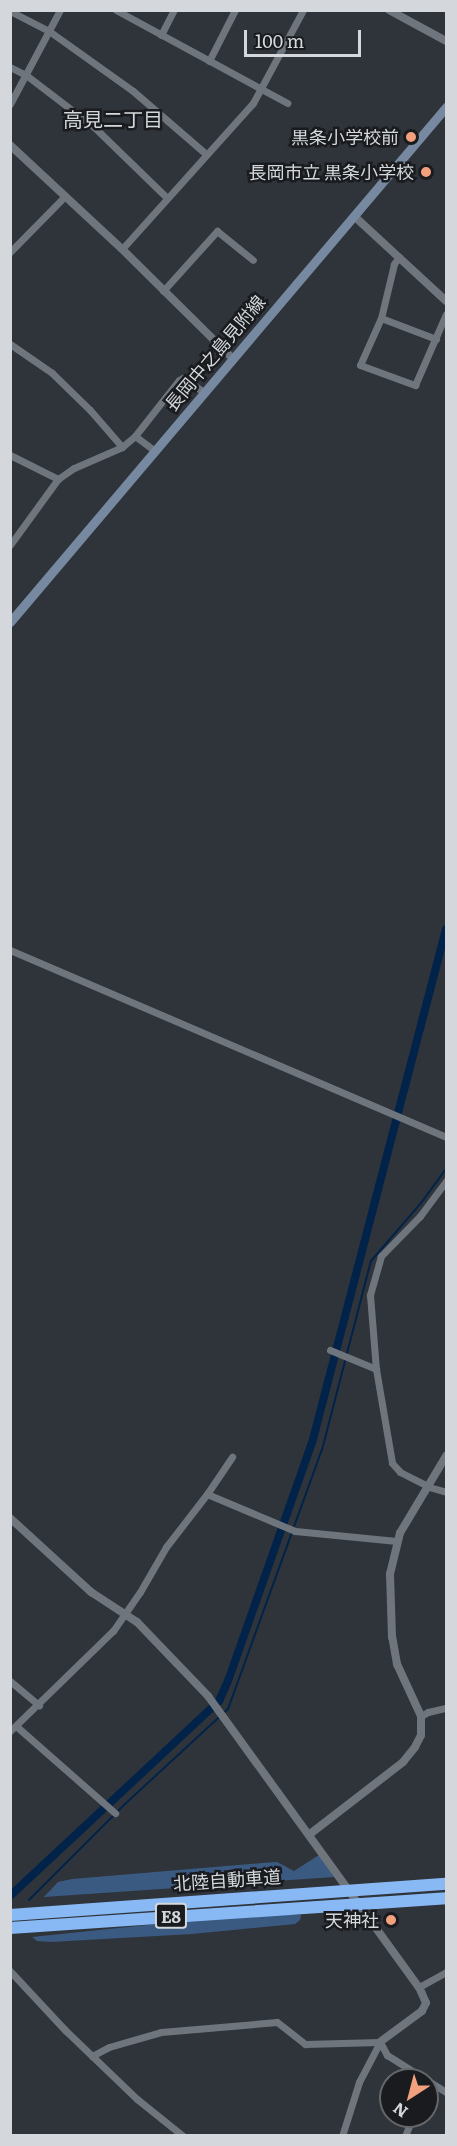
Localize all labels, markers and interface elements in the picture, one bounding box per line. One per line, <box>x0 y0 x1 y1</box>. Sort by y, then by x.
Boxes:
scale bar <box>247 18 364 56</box>
text: 100 m <box>255 27 304 54</box>
district label: 高見二丁目 <box>63 106 163 130</box>
place label: 黒条小学校前 <box>291 126 399 148</box>
marker: 黒条小学校前 <box>404 130 418 144</box>
place label: 長岡市立 黒条小学校 <box>248 161 414 183</box>
marker: 長岡市立 黒条小学校 <box>419 165 433 179</box>
street label: 長岡中之島見附線 <box>160 291 270 415</box>
street label: 北陸自動車道 <box>172 1865 282 1895</box>
road number: E8 <box>154 1903 188 1929</box>
place label: 天神社 <box>325 1909 379 1931</box>
marker: 天神社 <box>384 1913 398 1927</box>
north arrow <box>379 2068 439 2128</box>
text: N <box>387 2097 412 2125</box>

